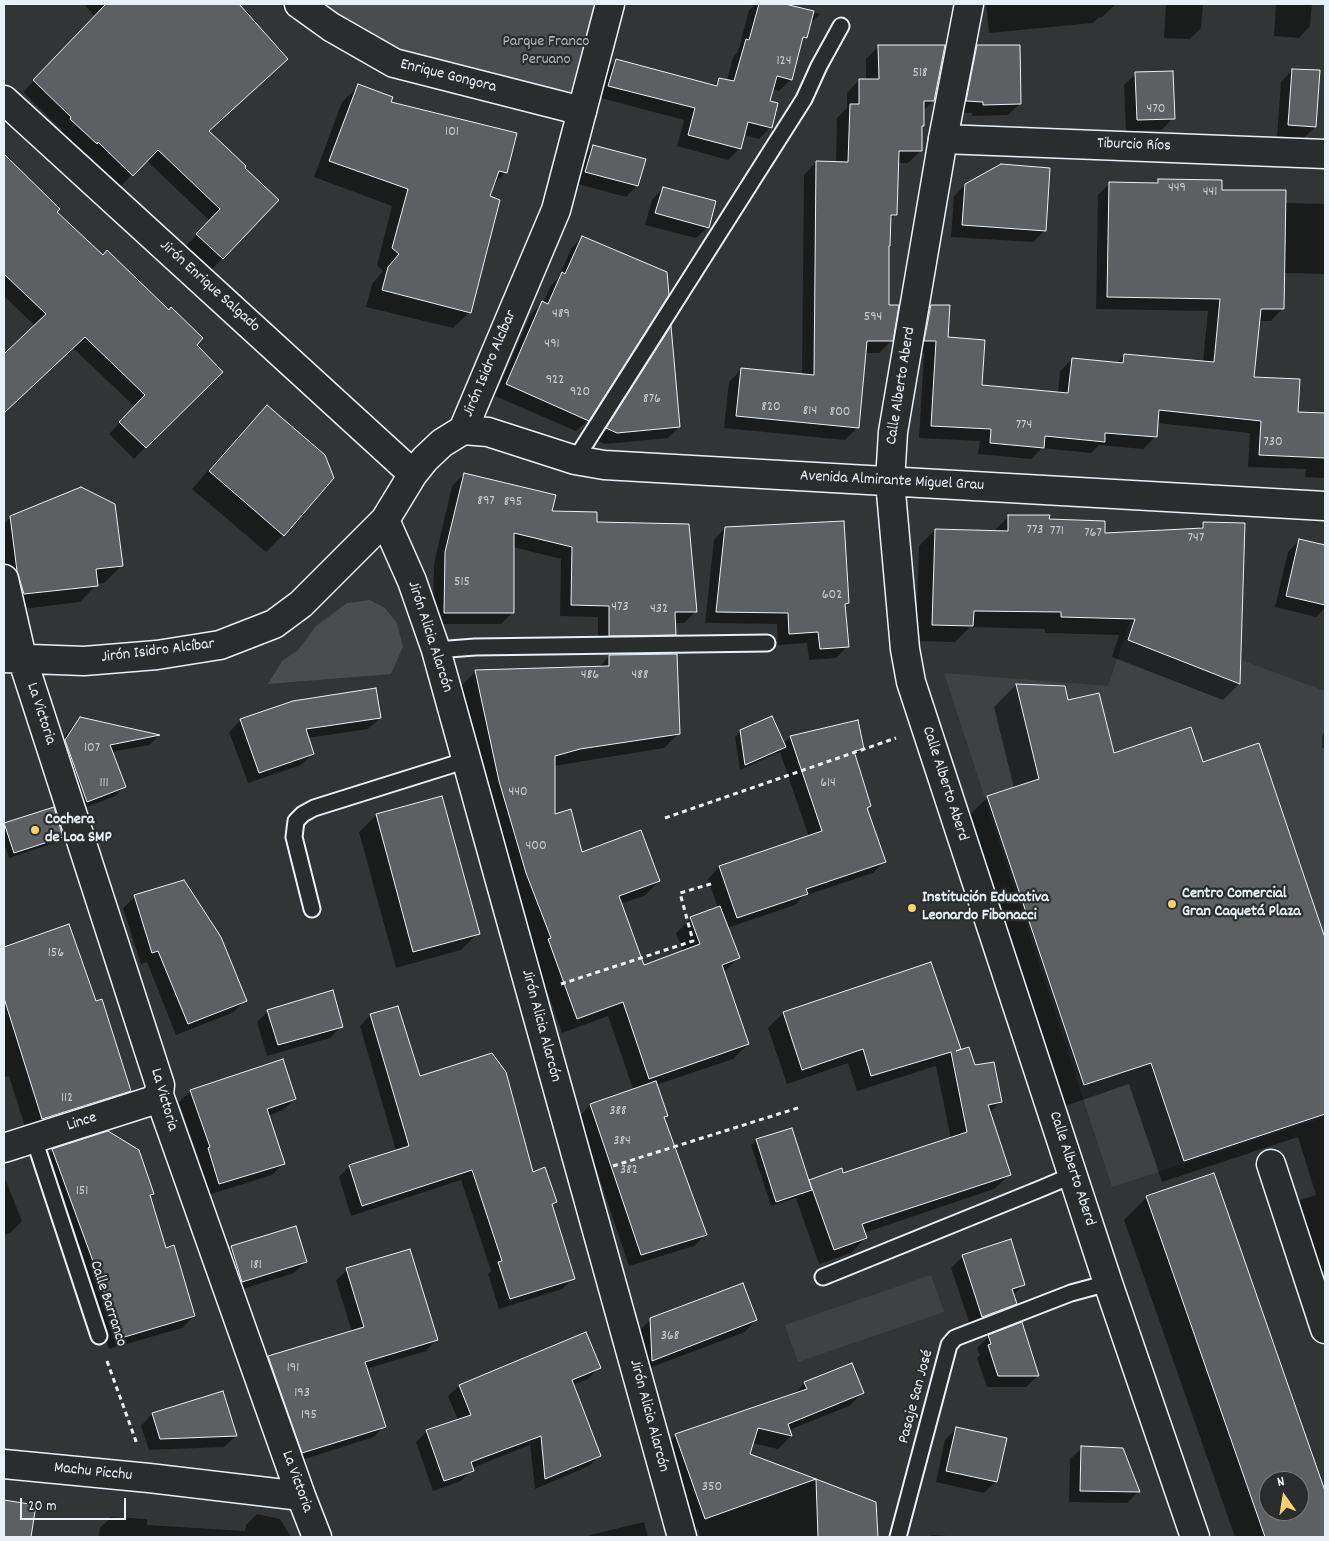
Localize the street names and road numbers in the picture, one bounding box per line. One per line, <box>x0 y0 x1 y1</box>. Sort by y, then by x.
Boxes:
street label: Enrique Gongora <box>398 56 498 98</box>
street label: Tiburcio Ríos <box>1097 135 1171 157</box>
street label: Jirón Enrique Salgado <box>155 237 263 337</box>
street label: Jirón Isidro Alcíbar <box>460 308 522 420</box>
street label: Calle Alberto Aberd <box>883 326 921 446</box>
street label: Avenida Almirante Miguel Grau <box>799 468 985 496</box>
street label: Jirón Alicia Alarcón <box>402 579 456 695</box>
street label: Jirón Isidro Alcíbar <box>100 636 216 668</box>
street label: La Victoria <box>21 681 59 747</box>
street label: Calle Alberto Aberd <box>916 724 972 844</box>
street label: Jirón Alicia Alarcón <box>516 968 564 1084</box>
street label: La Victoria <box>145 1067 181 1133</box>
street label: Lince <box>65 1109 99 1137</box>
street label: Calle Alberto Aberd <box>1043 1109 1099 1229</box>
street label: Calle Barranco <box>84 1259 130 1349</box>
street label: Pasaje San José <box>895 1348 939 1446</box>
street label: Jirón Alicia Alarcón <box>624 1358 672 1474</box>
street label: La Victoria <box>276 1449 316 1515</box>
street label: Machu Picchu <box>53 1459 133 1487</box>

